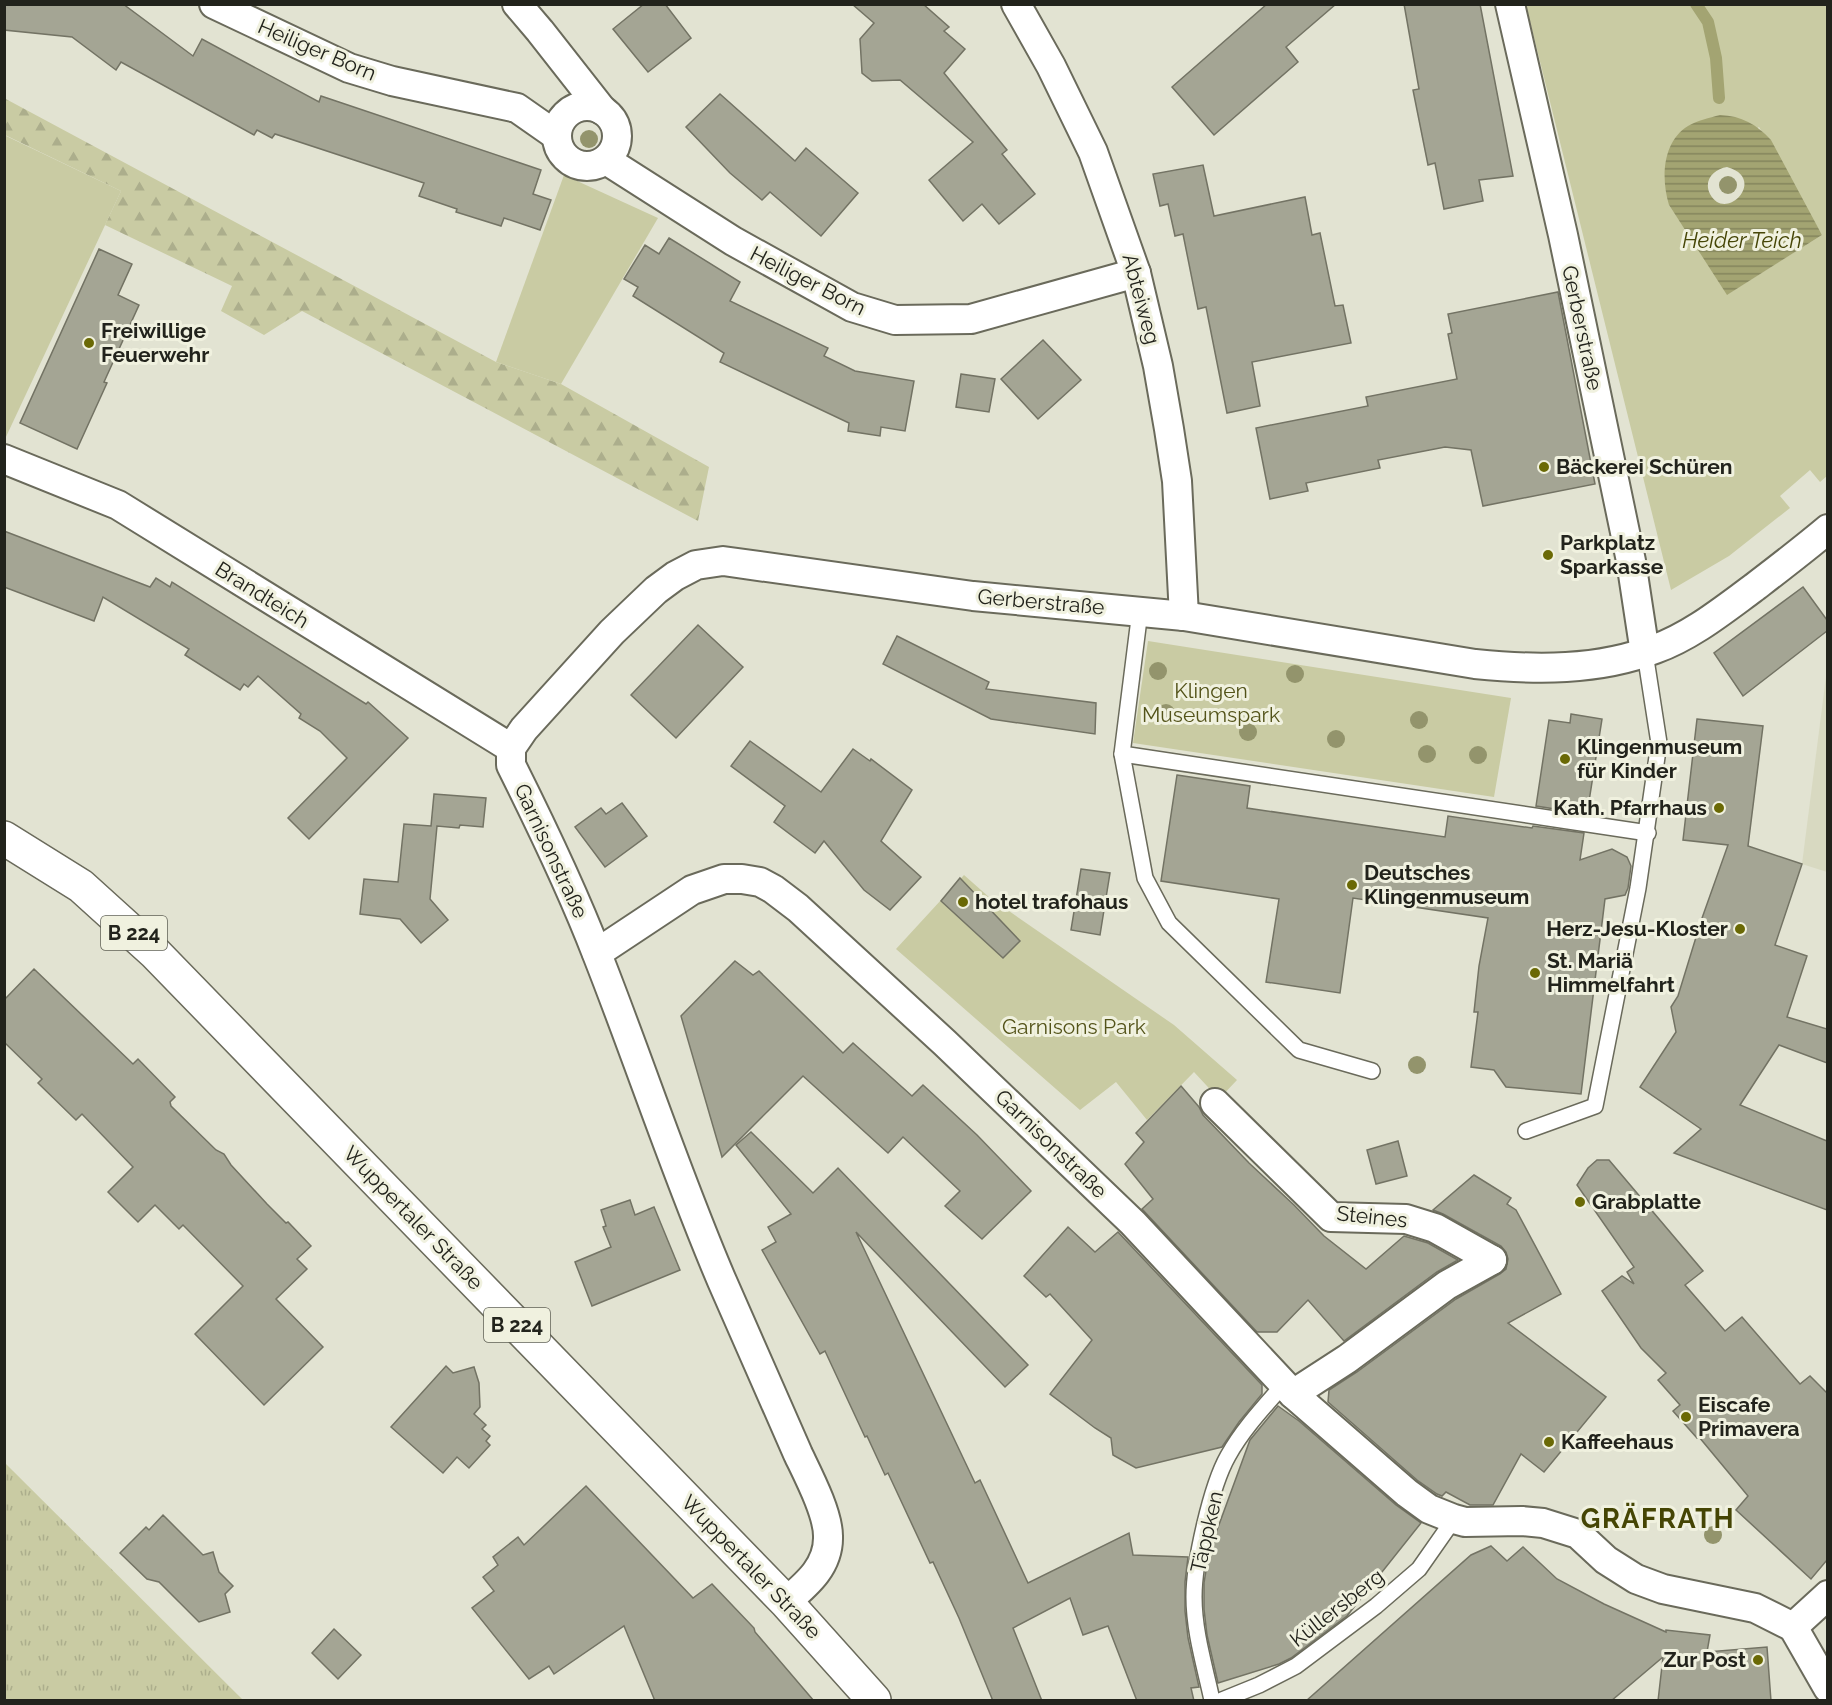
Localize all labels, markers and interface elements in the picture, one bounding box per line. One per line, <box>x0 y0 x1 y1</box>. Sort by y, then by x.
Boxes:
street label: Heiliger Born <box>254 13 380 86</box>
water label: Heider Teich <box>1682 227 1802 253</box>
street label: Heiliger Born <box>746 241 870 320</box>
street label: Abteiweg <box>1117 251 1166 347</box>
street label: Gerberstraße <box>1557 263 1608 393</box>
place label: Freiwillige Feuerwehr <box>101 318 209 367</box>
marker: Freiwillige Feuerwehr <box>82 336 96 350</box>
place label: Bäckerei Schüren <box>1556 454 1733 479</box>
marker: Bäckerei Schüren <box>1537 460 1551 474</box>
place label: Parkplatz Sparkasse <box>1560 530 1664 579</box>
marker: Parkplatz Sparkasse <box>1541 548 1555 562</box>
street label: Brandteich <box>211 556 314 633</box>
street label: Gerberstraße <box>977 584 1106 619</box>
park label: Klingen Museumspark <box>1142 678 1280 727</box>
place label: Klingenmuseum für Kinder <box>1577 734 1742 783</box>
marker: Klingenmuseum für Kinder <box>1558 752 1572 766</box>
street label: Garnisonstraße <box>509 780 594 922</box>
place label: Kath. Pfarrhaus <box>1553 795 1707 820</box>
marker: Kath. Pfarrhaus <box>1712 801 1726 815</box>
place label: Deutsches Klingenmuseum <box>1364 860 1529 909</box>
marker: Deutsches Klingenmuseum <box>1345 878 1359 892</box>
place label: hotel trafohaus <box>975 889 1128 914</box>
marker: hotel trafohaus <box>956 895 970 909</box>
road number: B 224 <box>101 916 167 950</box>
place label: Herz-Jesu-Kloster <box>1546 916 1728 941</box>
marker: Herz-Jesu-Kloster <box>1733 922 1747 936</box>
place label: St. Mariä Himmelfahrt <box>1547 948 1675 997</box>
marker: St. Mariä Himmelfahrt <box>1528 966 1542 980</box>
park label: Garnisons Park <box>1002 1014 1146 1039</box>
street label: Garnisonstraße <box>990 1084 1112 1203</box>
street label: Wuppertaler Straße <box>338 1141 488 1295</box>
place label: Grabplatte <box>1592 1189 1702 1214</box>
marker: Grabplatte <box>1573 1195 1587 1209</box>
street label: Steines <box>1335 1200 1409 1233</box>
road number: B 224 <box>484 1308 550 1342</box>
place label: Eiscafe Primavera <box>1698 1392 1800 1441</box>
marker: Eiscafe Primavera <box>1679 1410 1693 1424</box>
place label: Kaffeehaus <box>1561 1429 1674 1454</box>
marker: Kaffeehaus <box>1542 1435 1556 1449</box>
street label: Täppken <box>1185 1489 1228 1575</box>
street label: Wuppertaler Straße <box>676 1490 826 1644</box>
district label: GRÄFRATH <box>1581 1502 1735 1534</box>
street label: Küllersberg <box>1285 1563 1389 1652</box>
place label: Zur Post <box>1663 1647 1746 1672</box>
marker: Zur Post <box>1751 1653 1765 1667</box>

